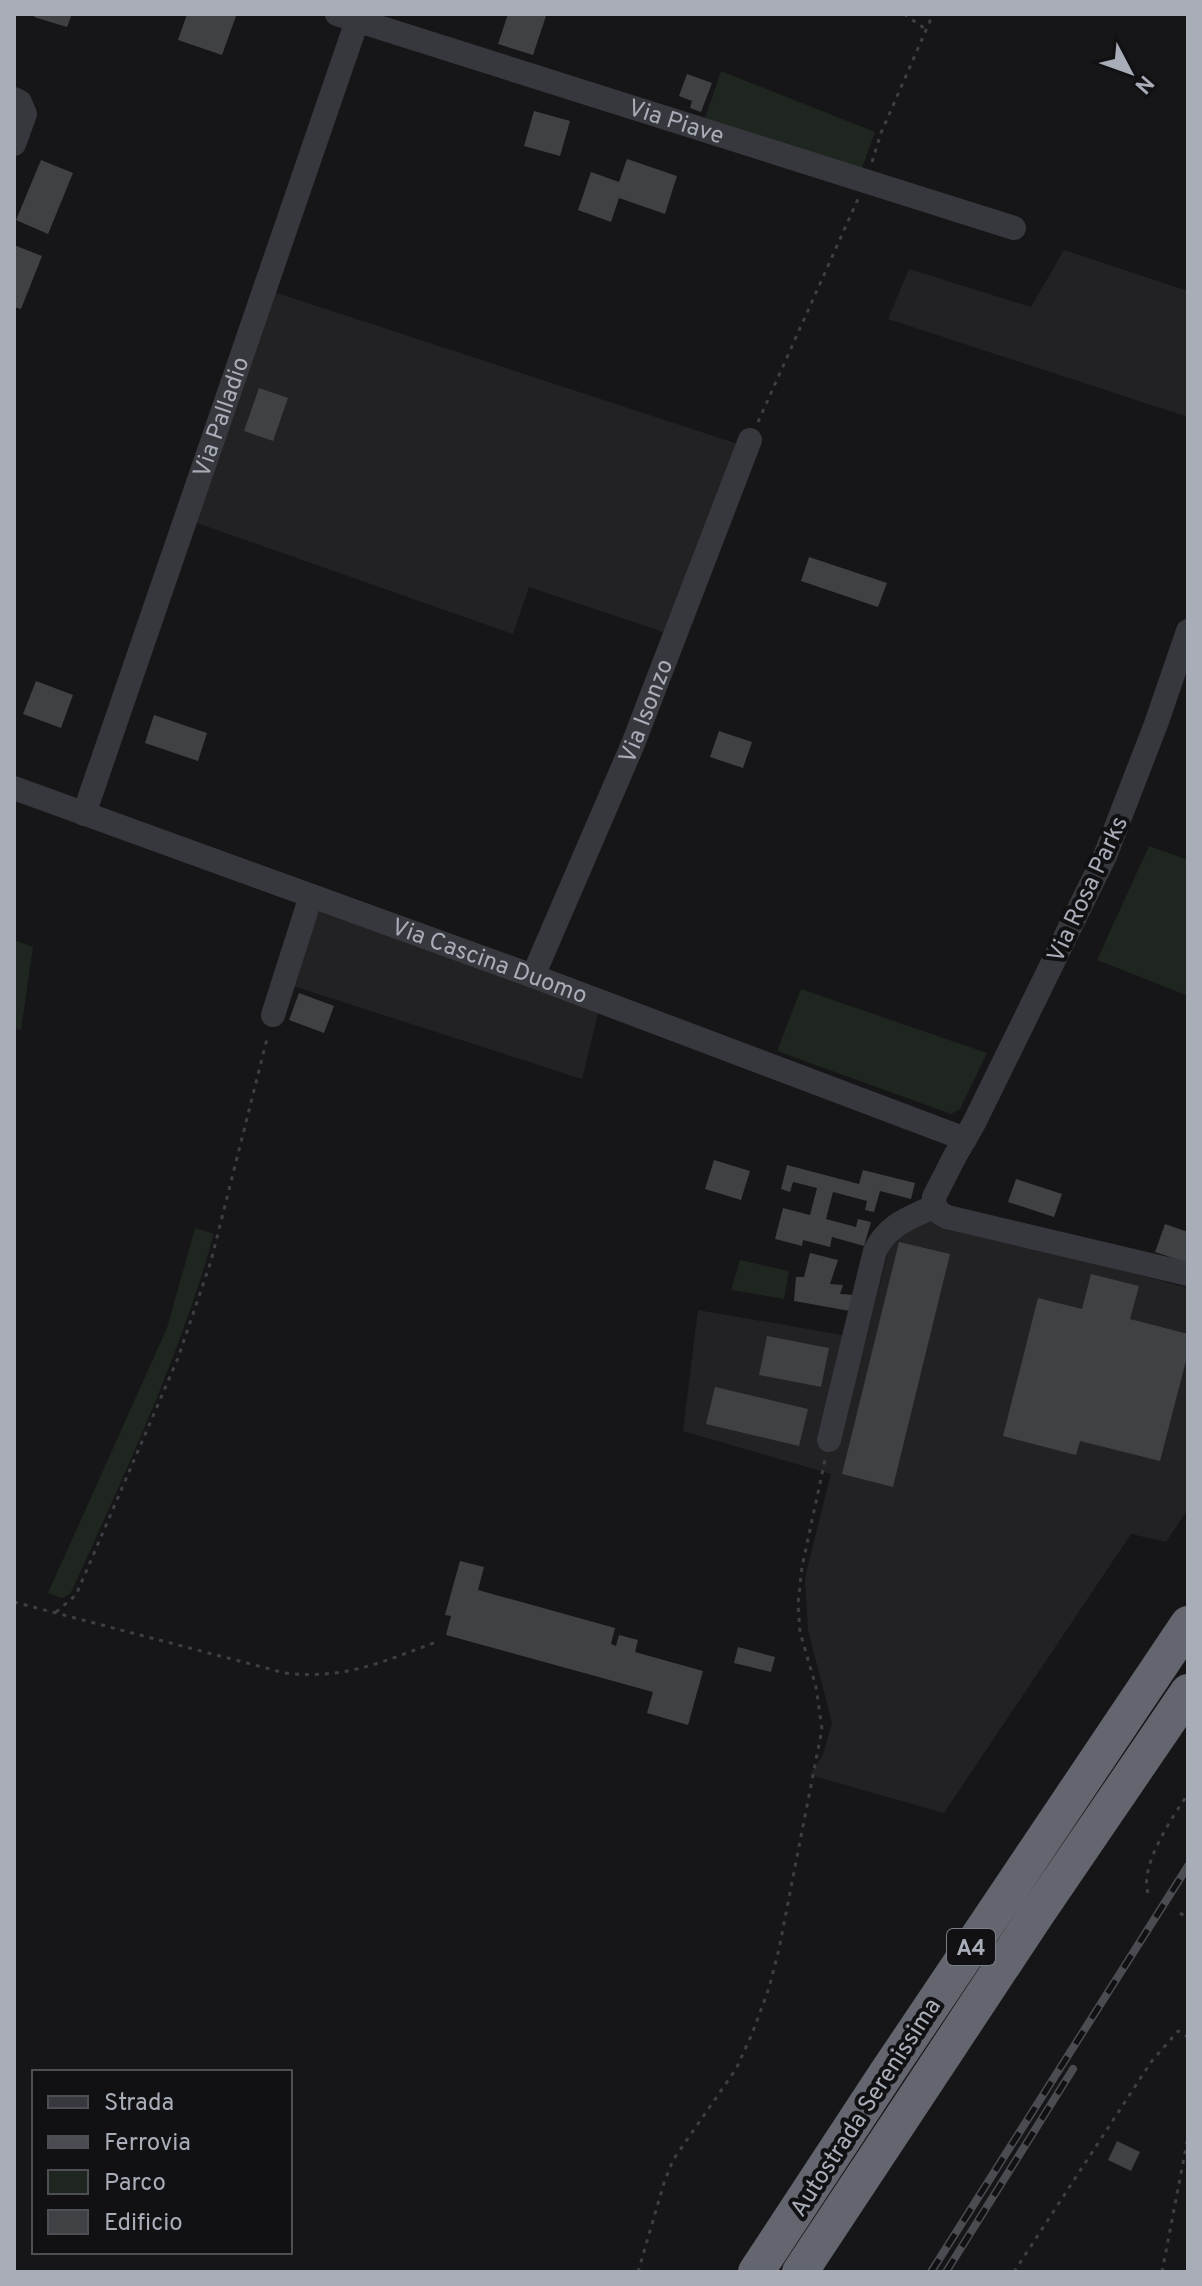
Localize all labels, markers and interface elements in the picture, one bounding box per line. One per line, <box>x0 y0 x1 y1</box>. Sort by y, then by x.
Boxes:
north arrow <box>1090 32 1170 112</box>
text: N <box>1128 69 1159 98</box>
street label: Via Piave <box>624 94 728 152</box>
street label: Via Palladio <box>188 353 257 482</box>
street label: Via Isonzo <box>613 655 681 769</box>
street label: Via Rosa Parks <box>1042 812 1136 968</box>
street label: Via Cascina Duomo <box>387 913 591 1012</box>
road number: A4 <box>947 1929 995 1965</box>
street label: Autostrada Serenissima <box>785 1993 949 2223</box>
legend <box>32 2070 292 2254</box>
text: Strada <box>104 2089 174 2119</box>
text: Ferrovia <box>104 2129 191 2159</box>
text: Parco <box>104 2169 166 2199</box>
text: Edificio <box>104 2209 183 2239</box>

